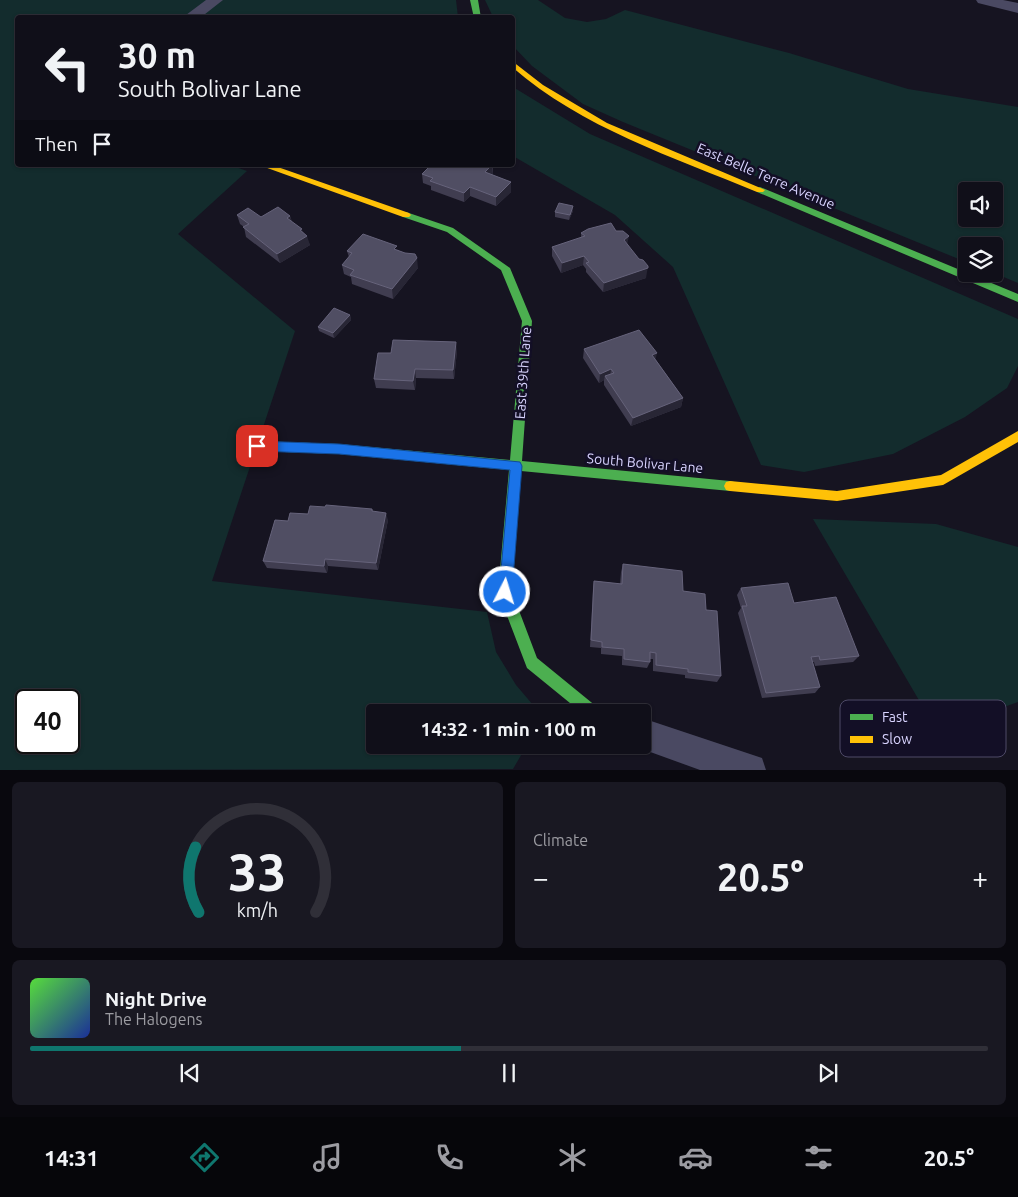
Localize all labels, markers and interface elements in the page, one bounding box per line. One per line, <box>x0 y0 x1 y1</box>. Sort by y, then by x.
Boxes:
icon: left <box>35 35 100 100</box>
text: 30 m <box>118 35 196 75</box>
text: South Bolivar Lane <box>118 76 302 101</box>
icon: arrive <box>88 130 116 158</box>
text: Then <box>35 133 78 155</box>
street label: East Belle Terre Avenue <box>695 140 837 212</box>
map controls <box>958 182 1003 282</box>
button: sound <box>958 182 1003 227</box>
button: layers <box>958 237 1003 282</box>
street label: East 39th Lane <box>512 326 534 420</box>
pin <box>236 425 278 467</box>
icon: arrive <box>243 432 271 460</box>
street label: South Bolivar Lane <box>586 450 704 476</box>
position arrow <box>478 565 530 617</box>
speed limit sign: 40 <box>15 689 80 754</box>
legend <box>840 700 1006 757</box>
text: Fast <box>882 709 908 725</box>
text: 14:32 · 1 min · 100 m <box>421 718 596 740</box>
text: Slow <box>882 731 912 747</box>
text: Climate <box>533 831 588 849</box>
text: 33 <box>228 843 287 901</box>
text: 20.5° <box>717 856 804 898</box>
text: − <box>533 862 549 893</box>
text: + <box>972 862 988 893</box>
text: km/h <box>237 900 278 920</box>
text: Night Drive <box>105 988 207 1010</box>
text: The Halogens <box>105 1010 203 1028</box>
icon: previous <box>176 1059 204 1087</box>
icon: pause <box>495 1059 523 1087</box>
icon: next <box>814 1059 842 1087</box>
icon: directions <box>187 1140 222 1175</box>
icon: music <box>310 1140 345 1175</box>
icon: phone <box>432 1140 467 1175</box>
icon: climate <box>555 1140 590 1175</box>
icon: car <box>678 1140 713 1175</box>
icon: filters <box>801 1140 836 1175</box>
text: 14:31 <box>44 1145 99 1170</box>
text: 20.5° <box>924 1145 974 1170</box>

